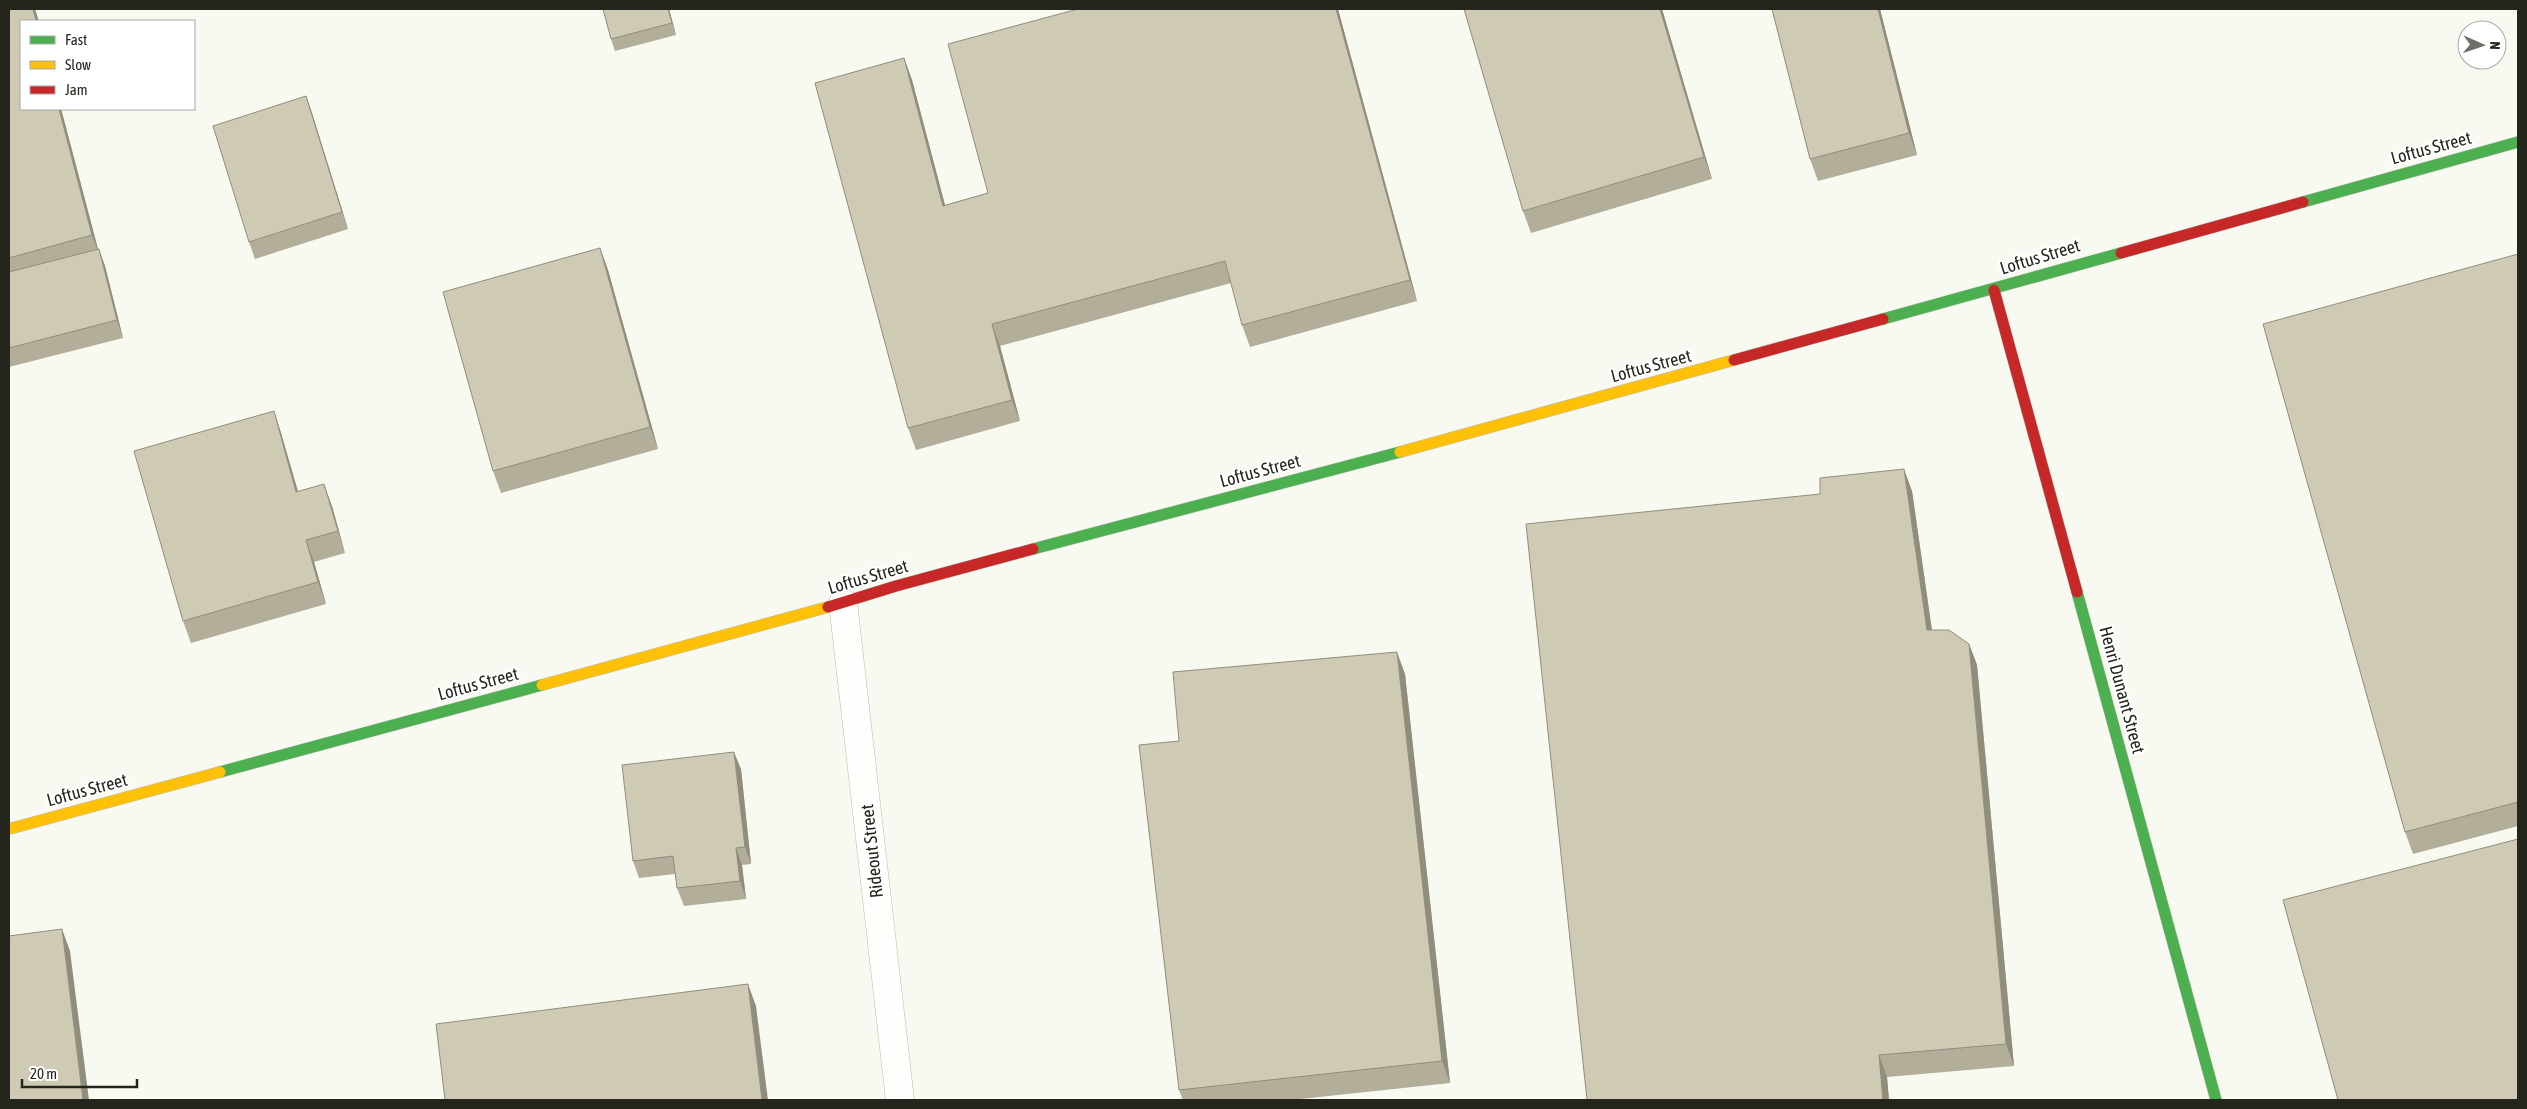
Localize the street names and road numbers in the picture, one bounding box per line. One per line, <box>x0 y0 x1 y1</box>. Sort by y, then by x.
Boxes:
street label: Loftus Street <box>2388 127 2473 168</box>
street label: Loftus Street <box>1997 234 2082 279</box>
street label: Loftus Street <box>1608 345 1693 386</box>
street label: Loftus Street <box>1217 450 1302 491</box>
street label: Loftus Street <box>825 555 910 598</box>
street label: Henri Dunant Street <box>2095 624 2150 756</box>
street label: Loftus Street <box>435 663 520 704</box>
street label: Loftus Street <box>44 769 129 810</box>
street label: Rideout Street <box>856 803 887 899</box>

